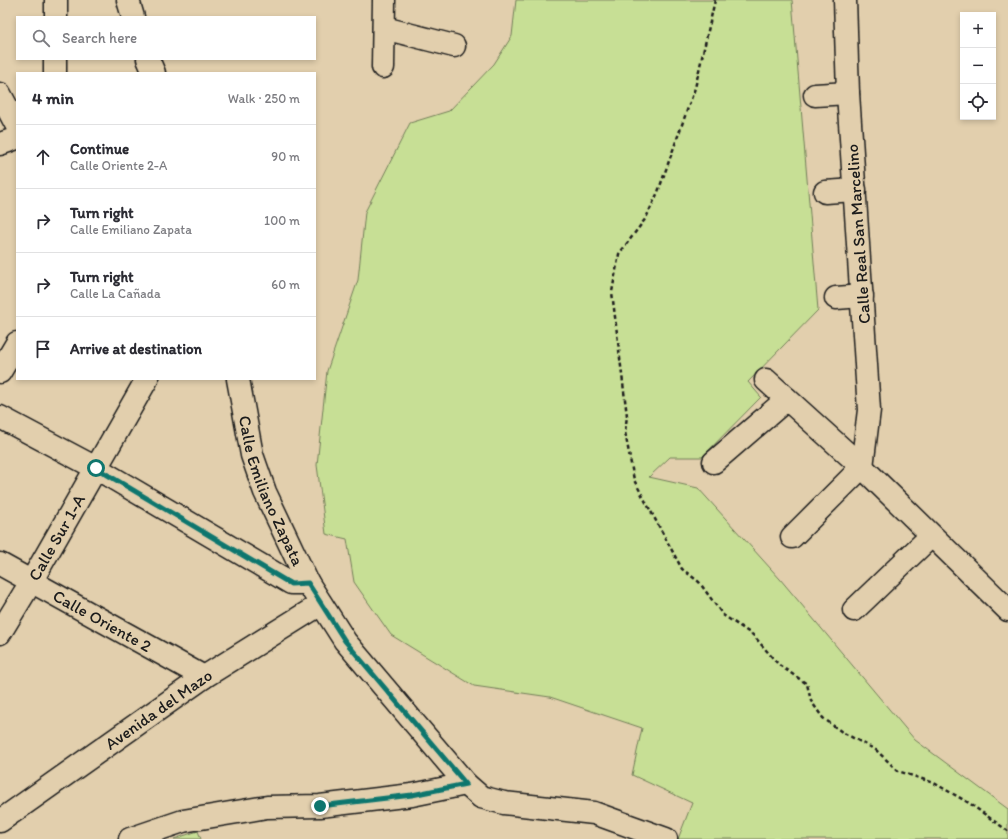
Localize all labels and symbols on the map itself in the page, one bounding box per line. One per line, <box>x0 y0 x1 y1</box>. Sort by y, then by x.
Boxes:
street label: Calle Real San Marcelino <box>842 143 874 325</box>
street label: Calle Emiliano Zapata <box>235 414 308 569</box>
route start <box>87 459 105 477</box>
street label: Calle Sur 1-A <box>24 490 89 584</box>
street label: Calle Oriente 2 <box>50 585 155 656</box>
street label: Avenida del Mazo <box>101 665 216 754</box>
route end <box>311 797 329 815</box>

